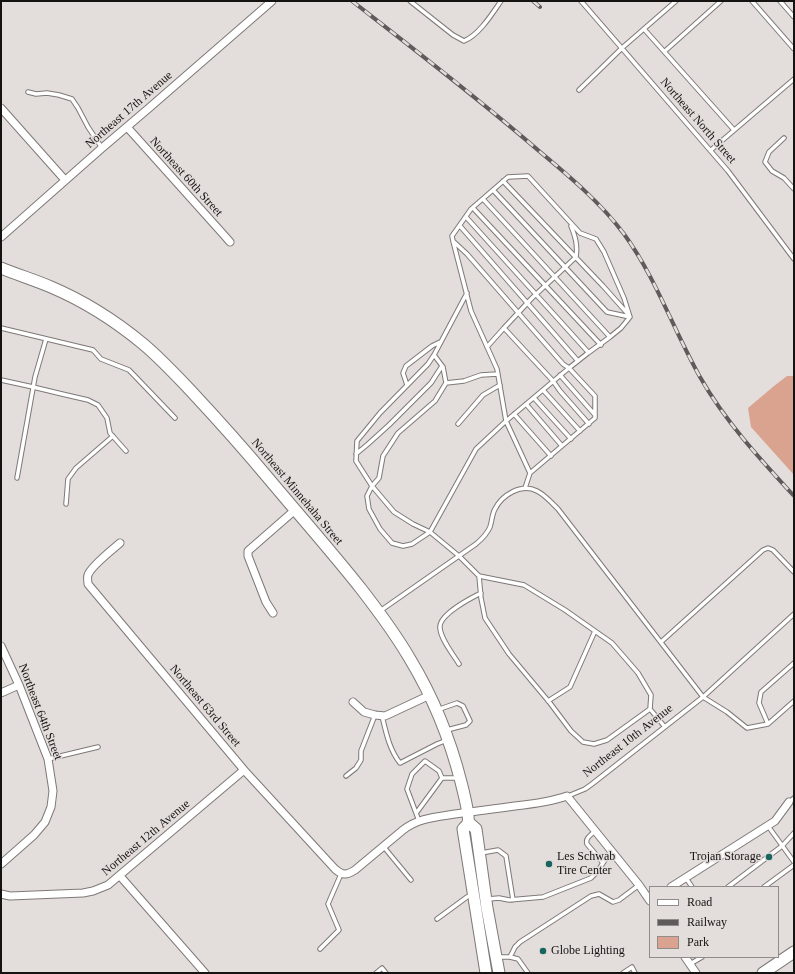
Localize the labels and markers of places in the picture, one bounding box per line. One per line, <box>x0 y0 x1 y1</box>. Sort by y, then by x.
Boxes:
place label: Les Schwab Tire Center <box>557 850 615 878</box>
place label: Trojan Storage <box>690 850 761 864</box>
marker: Trojan Storage <box>764 852 774 862</box>
marker: Les Schwab Tire Center <box>544 859 554 869</box>
place label: Globe Lighting <box>551 944 625 958</box>
marker: Globe Lighting <box>538 946 548 956</box>

